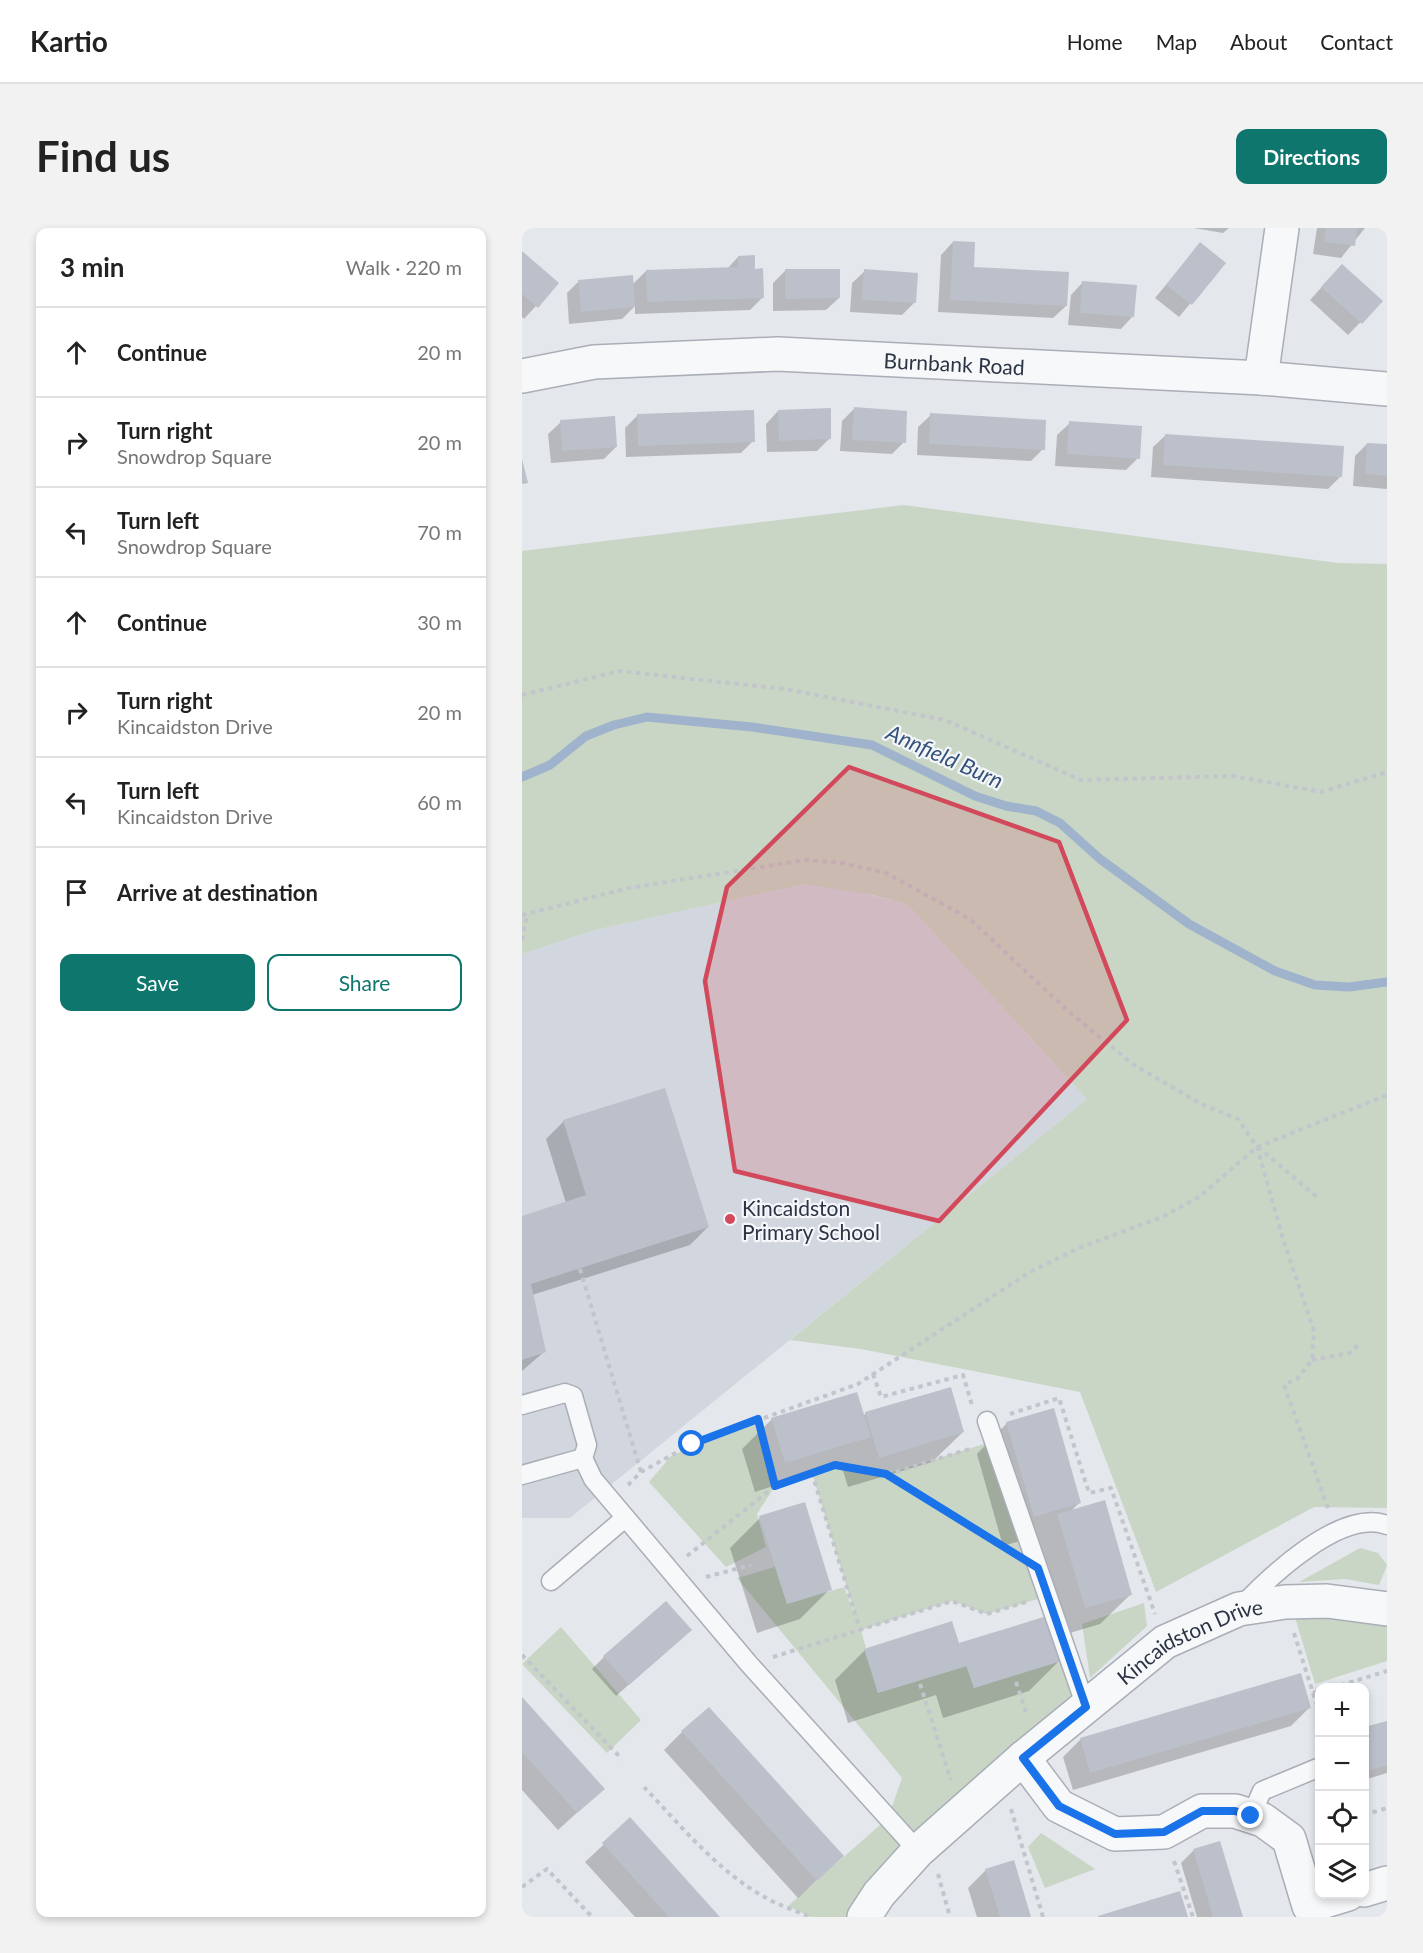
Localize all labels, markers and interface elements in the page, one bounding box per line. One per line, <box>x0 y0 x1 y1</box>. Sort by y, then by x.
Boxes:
text: Kartio <box>30 24 108 58</box>
text: Home <box>1067 29 1123 54</box>
text: Map <box>1156 29 1197 54</box>
text: About <box>1230 29 1287 54</box>
text: Contact <box>1320 29 1393 54</box>
button: Directions <box>1236 129 1387 184</box>
text: Find us <box>36 131 170 181</box>
text: 3 min <box>60 251 124 283</box>
text: Walk · 220 m <box>346 255 462 279</box>
icon: ahead <box>60 336 93 369</box>
text: Continue <box>117 339 207 366</box>
text: 20 m <box>417 340 462 364</box>
street label: Burnbank Road <box>883 347 1025 379</box>
text: Turn right <box>117 417 212 444</box>
icon: right <box>60 426 93 459</box>
text: 20 m <box>417 430 462 454</box>
text: Snowdrop Square <box>117 444 272 468</box>
text: Turn left <box>117 507 199 534</box>
icon: left <box>60 516 93 549</box>
text: 70 m <box>417 520 462 544</box>
text: Snowdrop Square <box>117 534 272 558</box>
icon: ahead <box>60 606 93 639</box>
text: Continue <box>117 609 207 636</box>
text: 30 m <box>417 610 462 634</box>
text: Turn right <box>117 687 212 714</box>
icon: right <box>60 696 93 729</box>
text: 20 m <box>417 700 462 724</box>
text: Kincaidston Drive <box>117 714 273 738</box>
water label: Annfield Burn <box>882 718 1008 794</box>
text: Turn left <box>117 777 199 804</box>
icon: left <box>60 786 93 819</box>
text: 60 m <box>417 790 462 814</box>
text: Kincaidston Drive <box>117 804 273 828</box>
icon: arrive <box>60 876 93 909</box>
text: Arrive at destination <box>117 879 318 906</box>
button: Save <box>60 954 255 1011</box>
button: Share <box>267 954 462 1011</box>
place label: Kincaidston Primary School <box>742 1195 880 1244</box>
marker: Kincaidston Primary School <box>723 1212 737 1226</box>
route start <box>678 1430 704 1456</box>
street label: Kincaidston Drive <box>1111 1593 1264 1689</box>
map controls <box>1315 1683 1369 1899</box>
button: + <box>1315 1683 1369 1737</box>
button: − <box>1315 1737 1369 1791</box>
button: locate <box>1315 1791 1369 1845</box>
route end <box>1237 1802 1263 1828</box>
button: layers <box>1315 1845 1369 1899</box>

